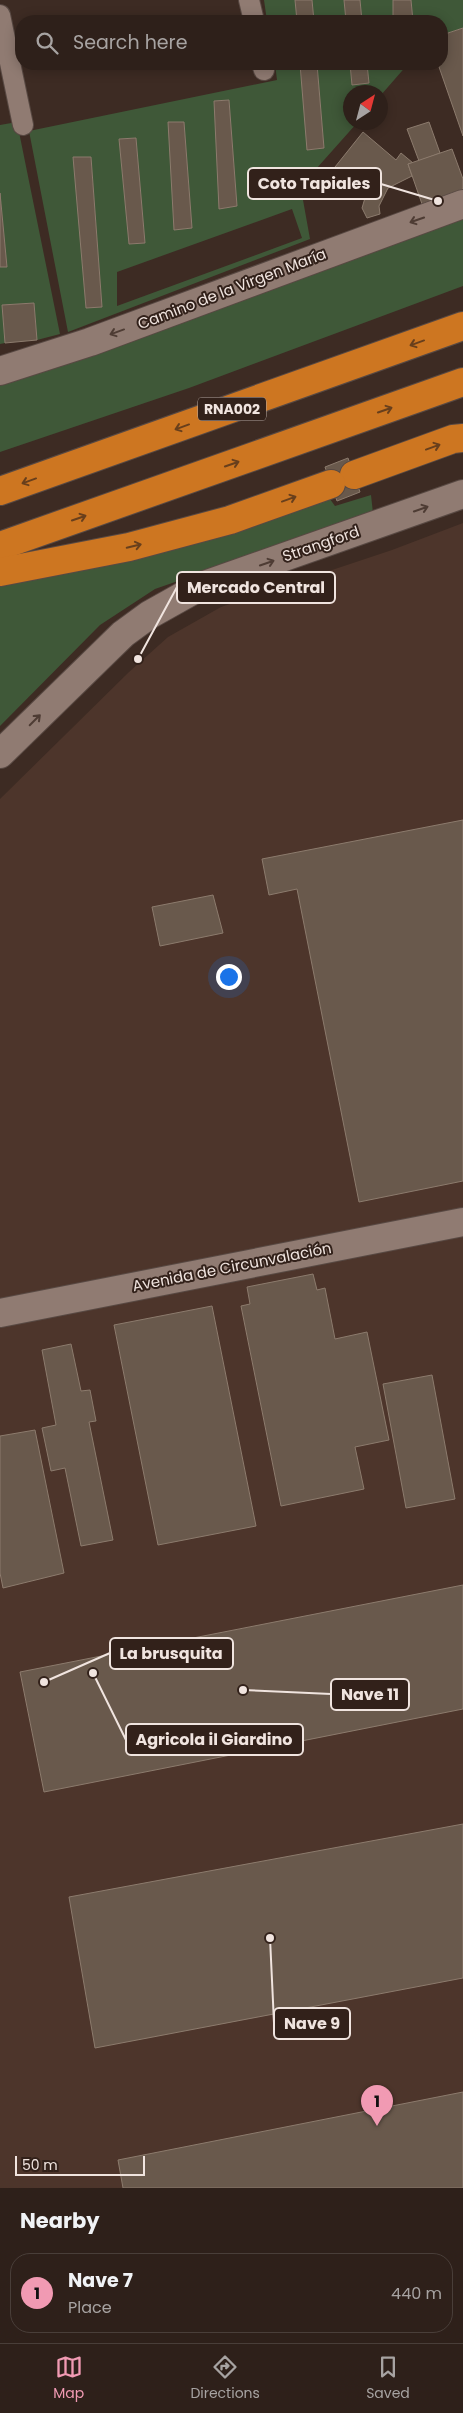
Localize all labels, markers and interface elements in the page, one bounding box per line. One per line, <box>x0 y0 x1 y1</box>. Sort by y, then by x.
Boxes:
search box <box>15 15 448 70</box>
icon: search <box>33 29 61 57</box>
text: Search here <box>73 29 187 56</box>
north arrow <box>343 85 388 130</box>
callout: Coto Tapiales <box>248 168 381 199</box>
text: Coto Tapiales <box>258 172 370 195</box>
one-way arrow <box>410 216 425 225</box>
street label: Camino de la Virgen María <box>135 243 329 334</box>
one-way arrow <box>110 328 125 337</box>
one-way arrow <box>410 339 425 348</box>
road number: RNA002 <box>198 398 266 420</box>
one-way arrow <box>377 405 393 414</box>
one-way arrow <box>174 423 190 432</box>
one-way arrow <box>425 442 440 451</box>
one-way arrow <box>224 459 239 468</box>
one-way arrow <box>21 477 37 486</box>
one-way arrow <box>281 494 296 503</box>
one-way arrow <box>412 504 428 513</box>
one-way arrow <box>71 513 86 522</box>
street label: Strangford <box>280 521 362 566</box>
one-way arrow <box>125 541 141 550</box>
one-way arrow <box>259 558 275 567</box>
callout: Mercado Central <box>177 572 335 603</box>
text: Mercado Central <box>187 576 325 599</box>
one-way arrow <box>29 714 41 726</box>
your location <box>216 964 242 990</box>
street label: Avenida de Circunvalación <box>131 1237 333 1296</box>
callout: La brusquita <box>110 1638 233 1669</box>
text: La brusquita <box>119 1642 223 1665</box>
callout: Nave 11 <box>331 1679 409 1710</box>
text: Nave 11 <box>341 1683 399 1706</box>
callout: Agricola il Giardino <box>126 1724 303 1755</box>
text: Agricola il Giardino <box>135 1728 293 1751</box>
callout: Nave 9 <box>274 2008 350 2039</box>
text: Nave 9 <box>284 2012 340 2035</box>
pin: 1 <box>361 2085 393 2126</box>
scale bar <box>15 2153 145 2176</box>
text: 50 m <box>22 2155 58 2175</box>
text: Nearby <box>20 2206 100 2235</box>
text: Nave 7 <box>68 2267 133 2294</box>
text: 1 <box>34 2282 40 2305</box>
text: 440 m <box>391 2282 442 2305</box>
text: Place <box>68 2296 112 2319</box>
tab: Map <box>53 2353 84 2404</box>
tab: Directions <box>190 2353 260 2404</box>
tab: Saved <box>366 2353 410 2404</box>

